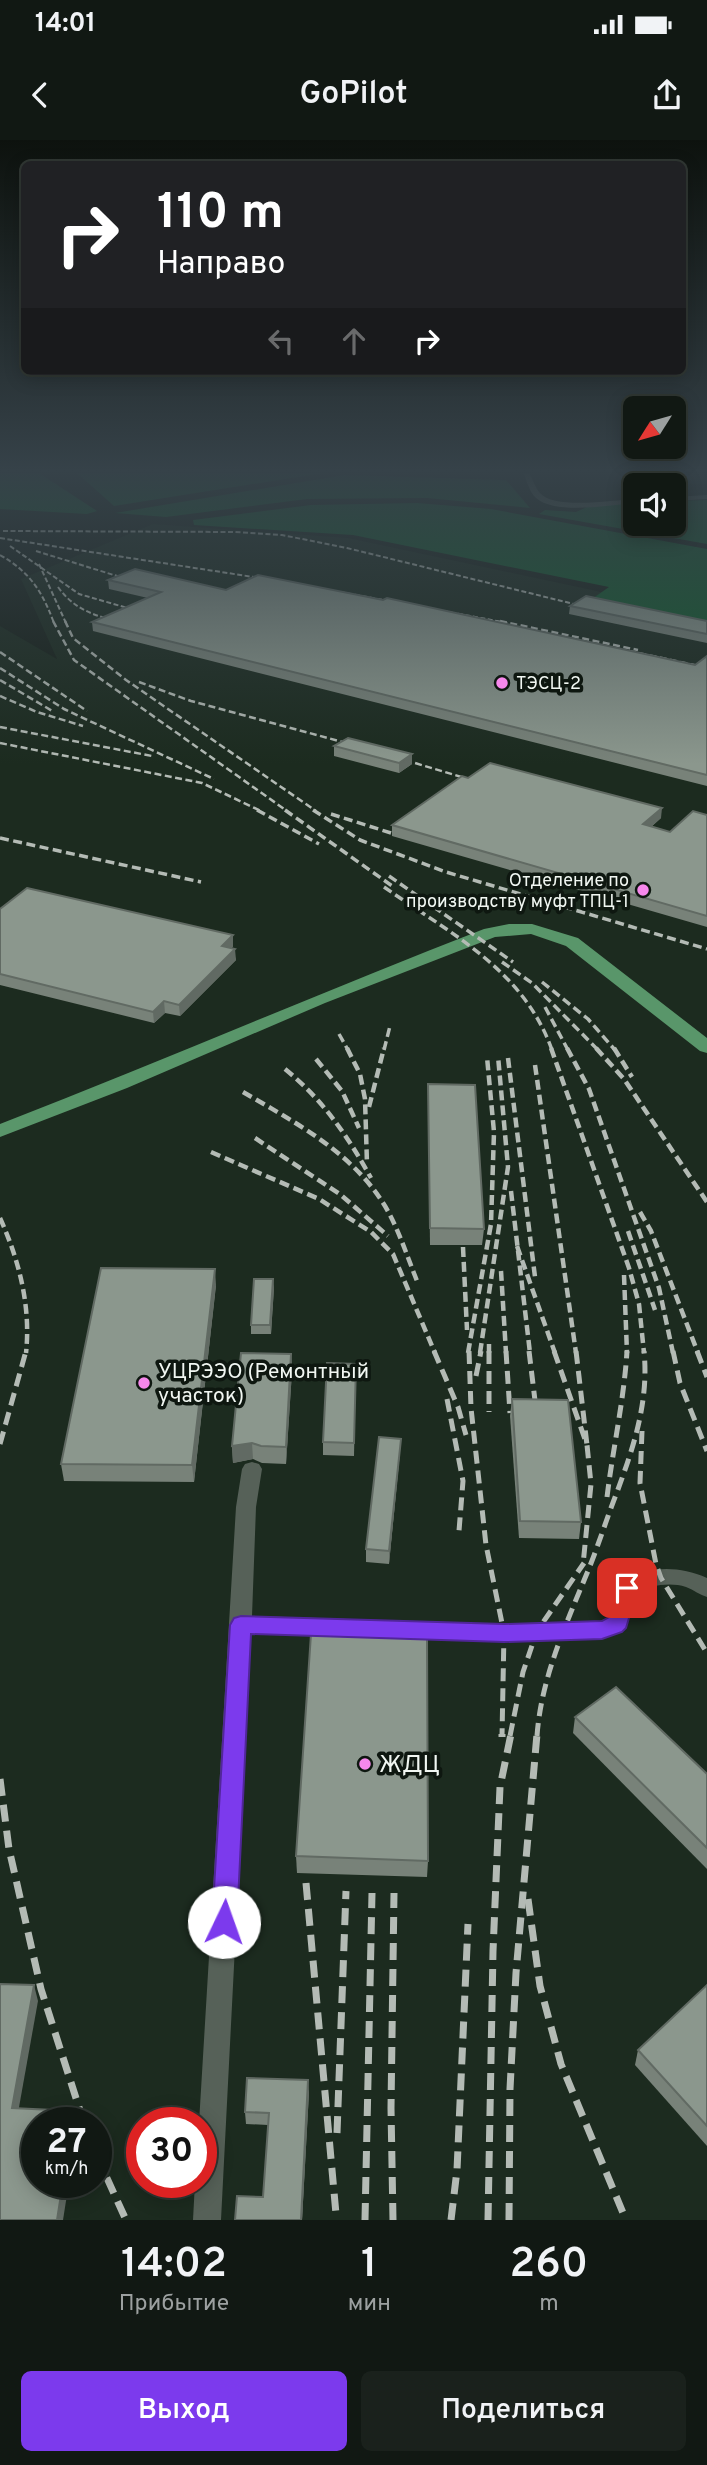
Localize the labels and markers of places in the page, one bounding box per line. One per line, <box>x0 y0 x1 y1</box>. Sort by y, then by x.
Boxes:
place label: ТЭСЦ-2 <box>516 673 581 696</box>
marker: ТЭСЦ-2 <box>494 675 510 691</box>
place label: Отделение по производству муфт ТПЦ-1 <box>406 870 629 914</box>
marker: Отделение по производству муфт ТПЦ-1 <box>635 882 651 898</box>
place label: УЦРЭЭО (Ремонтный участок) <box>158 1359 369 1410</box>
marker: УЦРЭЭО (Ремонтный участок) <box>136 1375 152 1391</box>
pin <box>597 1558 657 1618</box>
place label: ЖДЦ <box>379 1751 440 1781</box>
marker: ЖДЦ <box>357 1756 373 1772</box>

